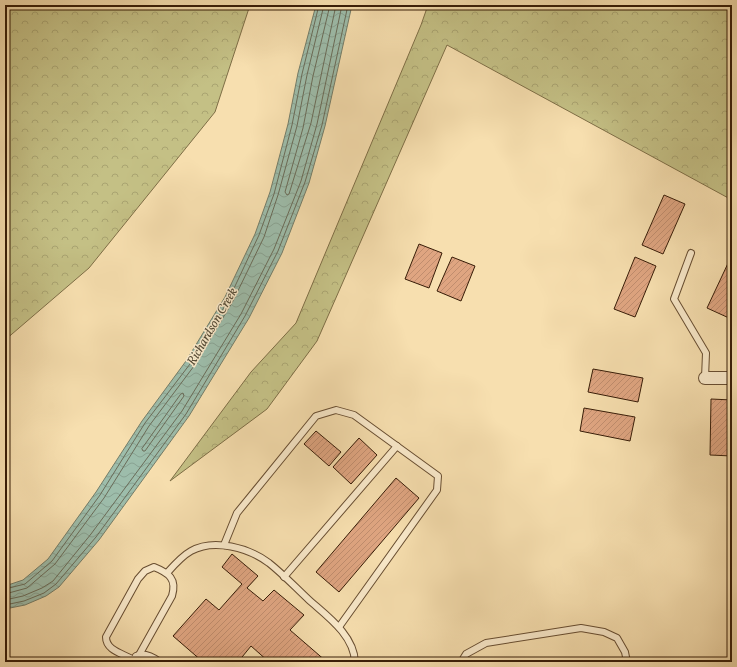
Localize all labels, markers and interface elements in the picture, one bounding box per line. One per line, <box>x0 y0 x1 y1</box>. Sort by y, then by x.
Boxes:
water label: Richardson Creek <box>183 285 243 369</box>

